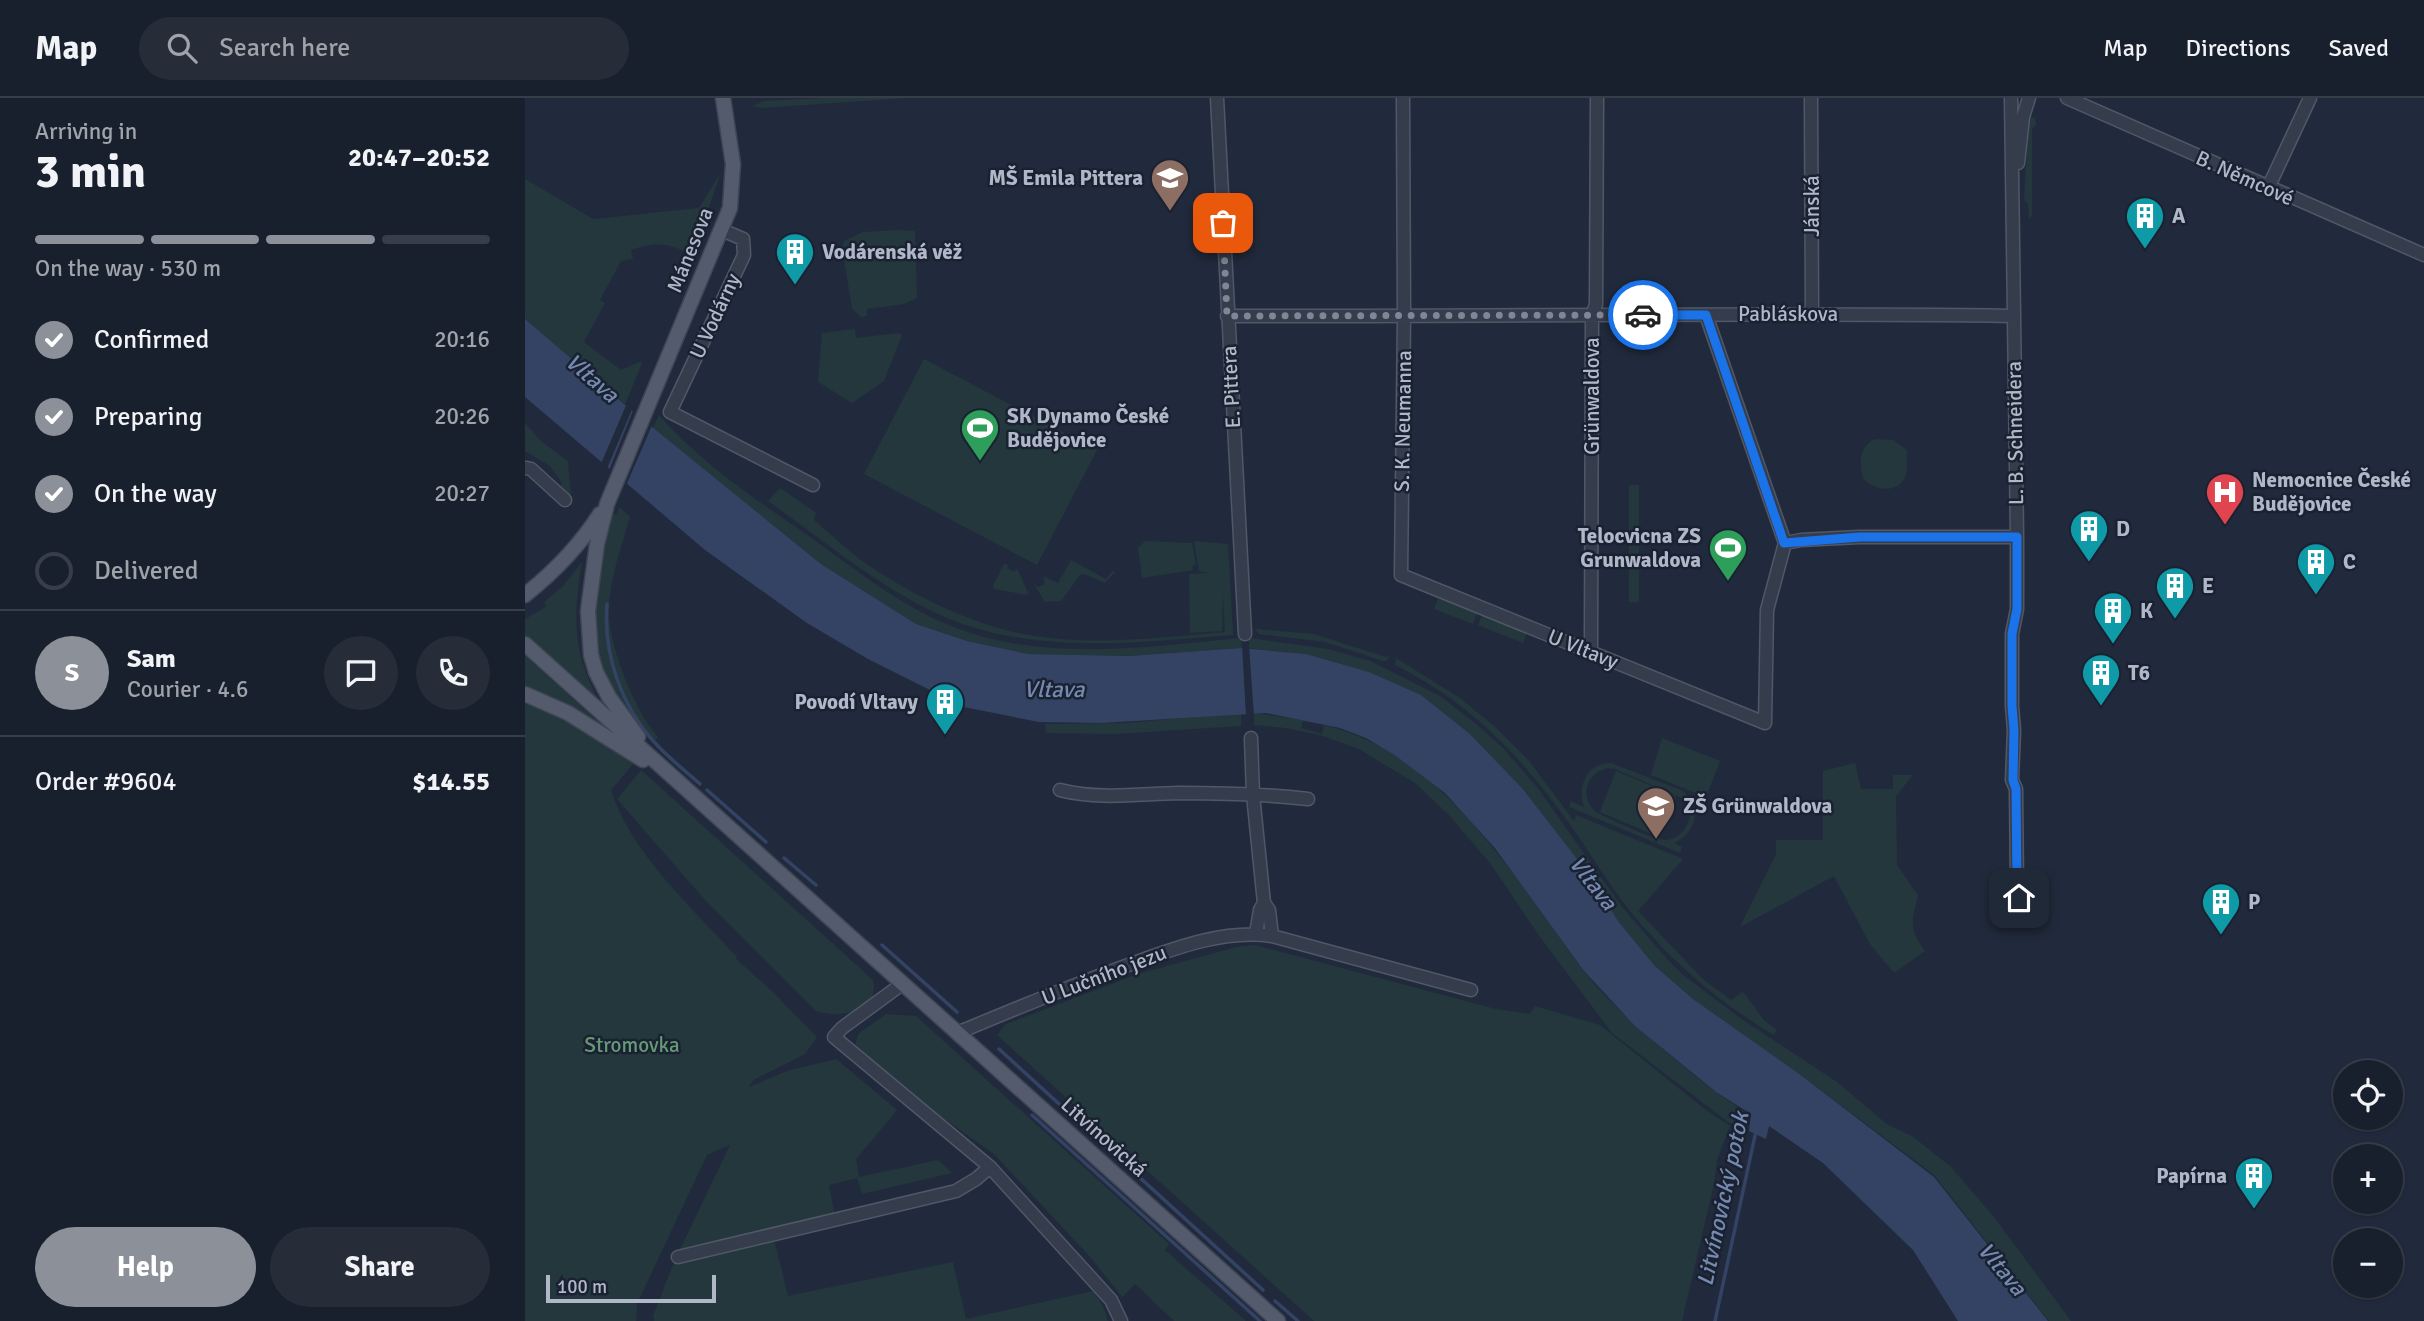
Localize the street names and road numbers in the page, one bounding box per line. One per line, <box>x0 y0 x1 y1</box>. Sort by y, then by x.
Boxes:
street label: B. Němcové <box>2192 145 2298 211</box>
street label: Jánská <box>1799 175 1825 237</box>
street label: Mánesova <box>661 204 719 296</box>
street label: U Vodárny <box>684 269 746 363</box>
street label: Pabláskova <box>1738 301 1838 327</box>
street label: Grünwaldova <box>1579 337 1605 455</box>
street label: E. Pittera <box>1216 345 1246 429</box>
street label: S. K. Neumanna <box>1389 350 1417 492</box>
street label: L. B. Schneidera <box>2001 361 2029 505</box>
street label: U Vltavy <box>1544 623 1622 675</box>
street label: U Lučního jezu <box>1038 939 1170 1011</box>
street label: Litvínovická <box>1055 1091 1153 1183</box>

